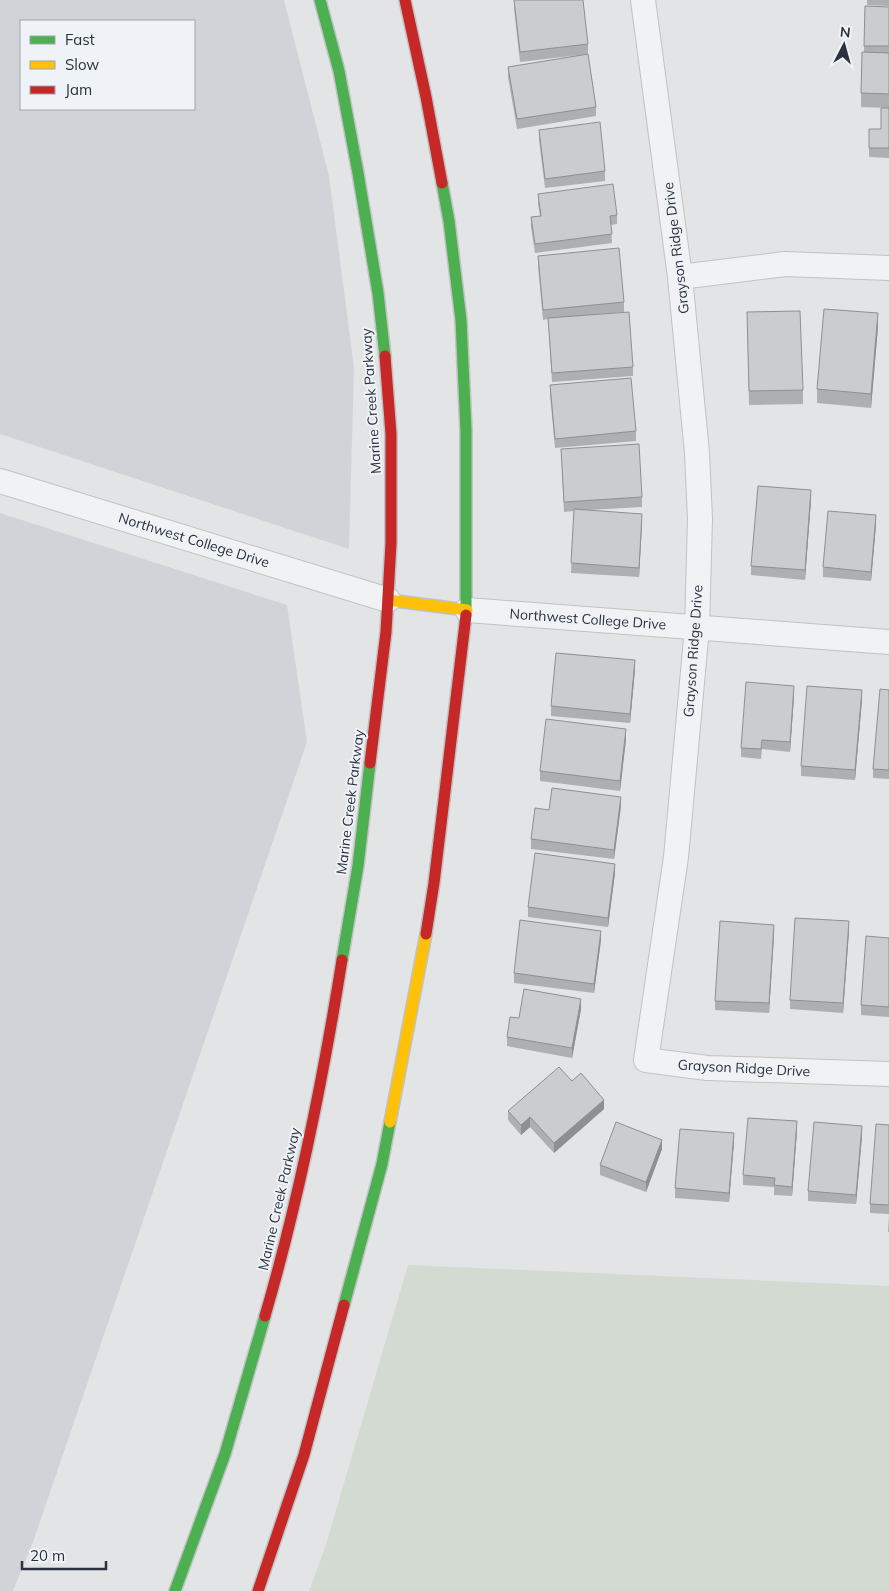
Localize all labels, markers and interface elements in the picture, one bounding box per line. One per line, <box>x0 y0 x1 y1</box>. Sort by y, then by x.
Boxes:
legend <box>20 20 195 110</box>
north arrow <box>819 20 869 70</box>
text: N <box>839 23 852 42</box>
text: Fast <box>65 30 95 49</box>
text: Slow <box>65 55 99 74</box>
text: Jam <box>65 80 92 99</box>
street label: Grayson Ridge Drive <box>659 181 693 315</box>
street label: Marine Creek Parkway <box>357 327 385 474</box>
street label: Northwest College Drive <box>116 508 272 572</box>
street label: Grayson Ridge Drive <box>679 584 707 718</box>
street label: Northwest College Drive <box>509 605 667 633</box>
street label: Marine Creek Parkway <box>332 728 368 876</box>
street label: Grayson Ridge Drive <box>677 1056 811 1080</box>
street label: Marine Creek Parkway <box>254 1125 304 1272</box>
scale bar <box>22 1538 106 1570</box>
text: 20 m <box>30 1546 65 1565</box>

